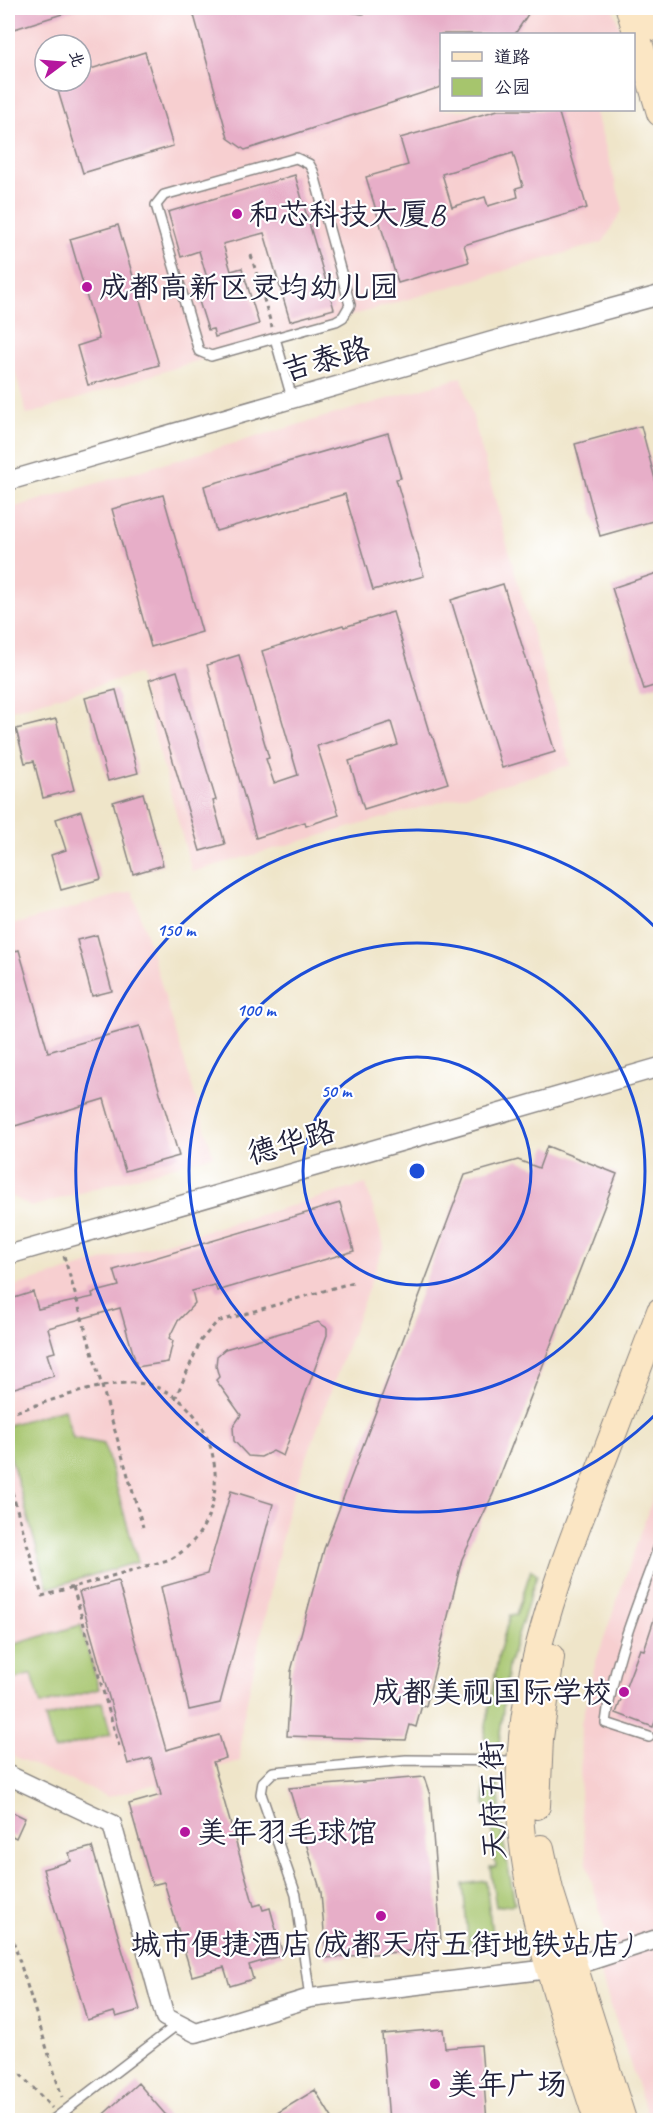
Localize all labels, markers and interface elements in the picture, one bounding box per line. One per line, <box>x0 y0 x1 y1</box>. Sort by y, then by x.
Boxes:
north arrow <box>33 33 93 93</box>
legend <box>440 33 635 111</box>
text: 道路 <box>494 46 530 68</box>
text: 北 <box>65 49 88 70</box>
text: 公园 <box>494 76 530 98</box>
place label: 和芯科技大厦B <box>249 195 447 233</box>
marker: 和芯科技大厦B <box>230 207 244 221</box>
place label: 成都高新区灵均幼儿园 <box>99 268 399 306</box>
marker: 成都高新区灵均幼儿园 <box>80 280 94 294</box>
street label: 吉泰路 <box>278 328 374 390</box>
text: 150 m <box>157 919 197 941</box>
text: 100 m <box>237 999 277 1021</box>
text: 50 m <box>321 1080 353 1102</box>
street label: 德华路 <box>243 1111 339 1173</box>
centre of rings <box>407 1161 427 1181</box>
place label: 成都美视国际学校 <box>372 1673 612 1711</box>
marker: 成都美视国际学校 <box>617 1685 631 1699</box>
street label: 天府五街 <box>472 1739 514 1861</box>
place label: 美年羽毛球馆 <box>197 1813 377 1851</box>
marker: 美年羽毛球馆 <box>178 1825 192 1839</box>
marker: 城市便捷酒店(成都天府五街地铁站店) <box>374 1909 388 1923</box>
place label: 城市便捷酒店(成都天府五街地铁站店) <box>131 1925 633 1963</box>
place label: 美年广场 <box>447 2065 567 2103</box>
marker: 美年广场 <box>428 2077 442 2091</box>

